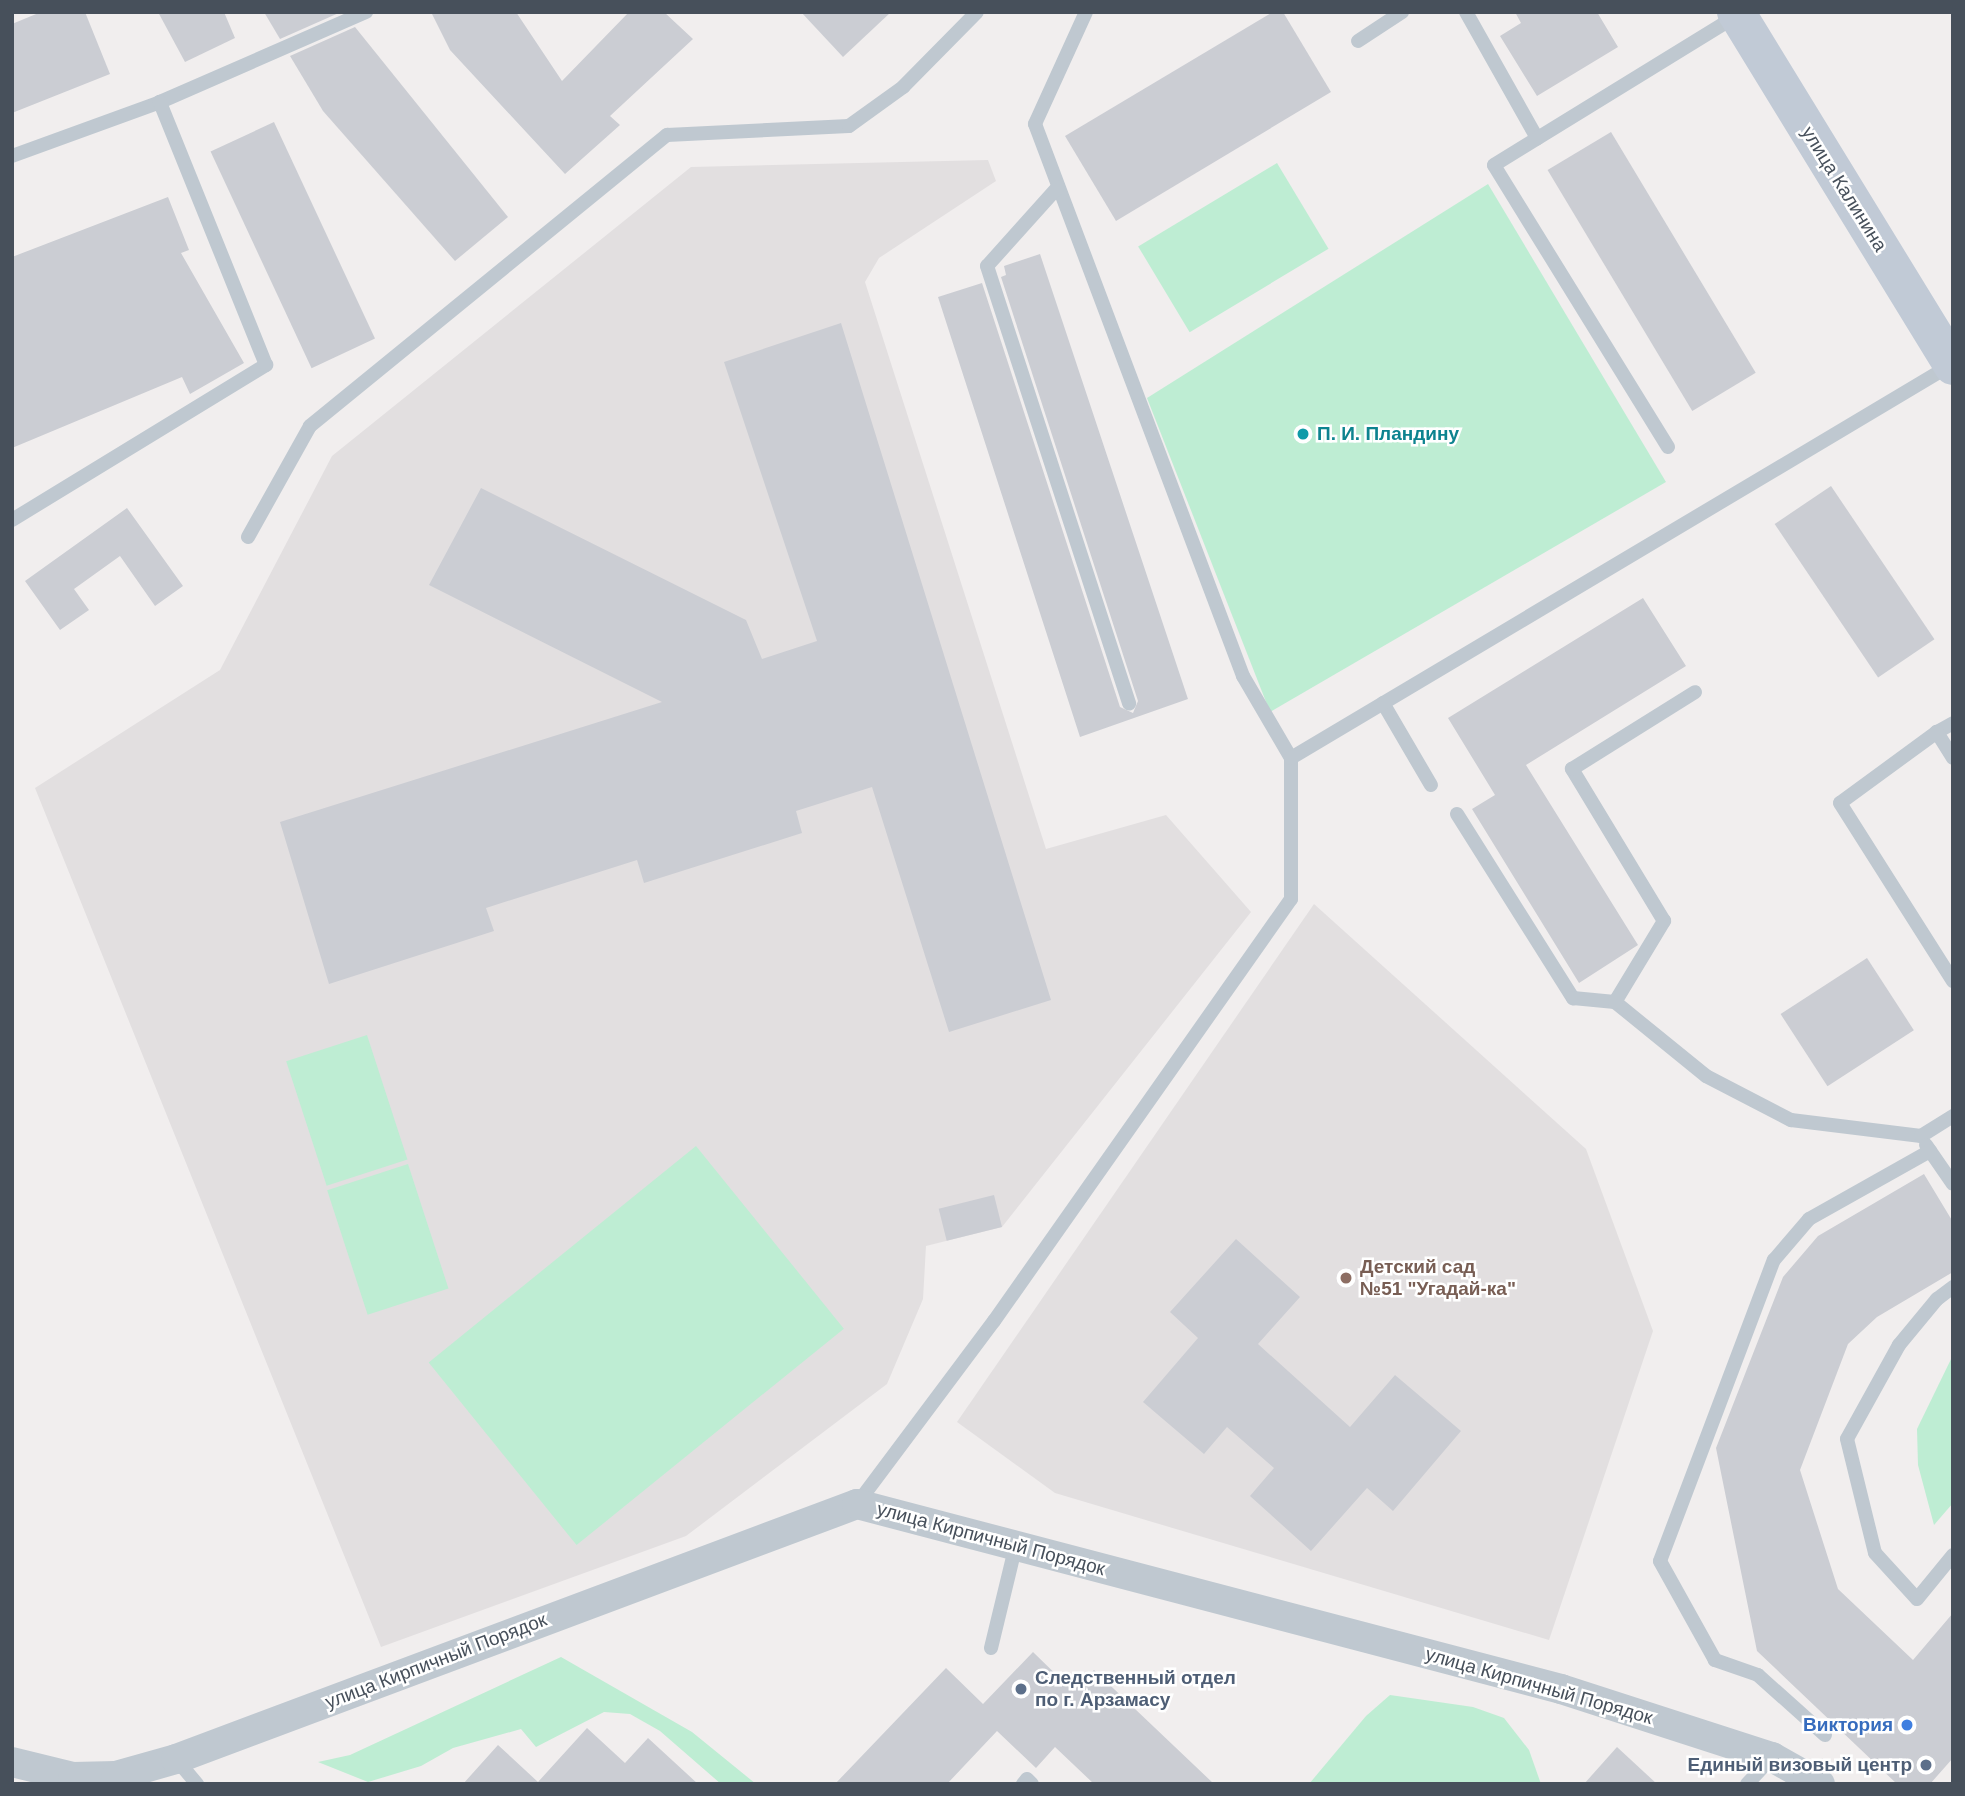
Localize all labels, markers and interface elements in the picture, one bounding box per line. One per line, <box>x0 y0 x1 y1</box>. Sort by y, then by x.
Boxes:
street label: улица Калинина <box>1796 122 1892 256</box>
place label: П. И. Пландину <box>1317 423 1459 445</box>
marker: П. И. Пландину <box>1295 426 1311 442</box>
place label: Детский сад №51 "Угадай-ка" <box>1360 1256 1516 1300</box>
marker: Детский сад №51 "Угадай-ка" <box>1338 1270 1354 1286</box>
street label: улица Кирпичный Порядок <box>874 1498 1108 1580</box>
street label: улица Кирпичный Порядок <box>322 1608 550 1714</box>
street label: улица Кирпичный Порядок <box>1423 1643 1655 1729</box>
place label: Следственный отдел по г. Арзамасу <box>1035 1667 1236 1711</box>
marker: Следственный отдел по г. Арзамасу <box>1013 1681 1029 1697</box>
place label: Виктория <box>1803 1714 1893 1736</box>
marker: Виктория <box>1899 1717 1915 1733</box>
place label: Единый визовый центр <box>1687 1754 1912 1776</box>
marker: Единый визовый центр <box>1918 1757 1934 1773</box>

